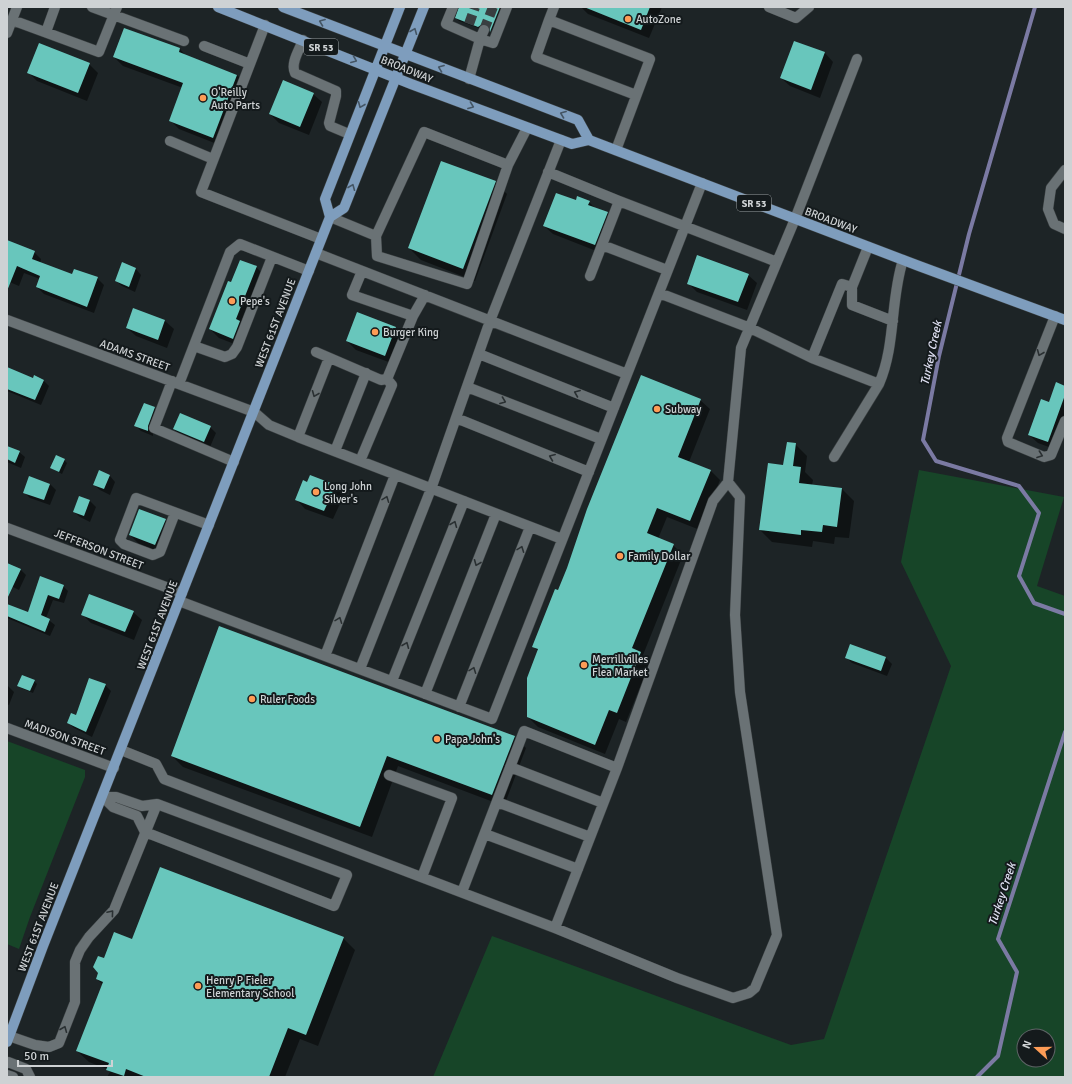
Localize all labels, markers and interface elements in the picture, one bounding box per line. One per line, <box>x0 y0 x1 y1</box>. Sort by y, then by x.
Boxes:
place label: AutoZone <box>636 13 681 26</box>
marker: AutoZone <box>623 14 633 24</box>
one-way arrow <box>319 19 326 27</box>
one-way arrow <box>410 27 418 34</box>
road number: SR 53 <box>304 39 338 55</box>
street label: BROADWAY <box>379 53 435 86</box>
one-way arrow <box>349 55 357 63</box>
one-way arrow <box>438 65 445 73</box>
place label: O'Reilly Auto Parts <box>211 86 260 112</box>
marker: O'Reilly Auto Parts <box>198 93 208 103</box>
one-way arrow <box>358 101 366 108</box>
one-way arrow <box>468 102 475 110</box>
one-way arrow <box>559 111 566 119</box>
one-way arrow <box>348 184 356 191</box>
road number: SR 53 <box>737 195 771 211</box>
street label: BROADWAY <box>803 205 859 237</box>
street label: WEST 61ST AVENUE <box>252 277 298 370</box>
place label: Pepe's <box>240 295 270 308</box>
marker: Pepe's <box>227 296 237 306</box>
water label: Turkey Creek <box>917 319 946 387</box>
place label: Burger King <box>383 326 439 339</box>
marker: Burger King <box>370 327 380 337</box>
street label: ADAMS STREET <box>98 337 172 374</box>
one-way arrow <box>1037 348 1045 356</box>
one-way arrow <box>574 390 581 398</box>
one-way arrow <box>311 391 319 398</box>
one-way arrow <box>500 397 507 405</box>
place label: Subway <box>665 403 702 416</box>
marker: Subway <box>652 404 662 414</box>
one-way arrow <box>1036 450 1043 459</box>
one-way arrow <box>549 454 557 462</box>
place label: Long John Silver's <box>324 480 372 506</box>
marker: Long John Silver's <box>311 487 321 497</box>
one-way arrow <box>381 495 389 503</box>
one-way arrow <box>450 521 458 528</box>
street label: JEFFERSON STREET <box>52 526 146 573</box>
one-way arrow <box>516 546 524 553</box>
place label: Family Dollar <box>628 550 690 563</box>
marker: Family Dollar <box>615 551 625 561</box>
one-way arrow <box>473 559 481 566</box>
street label: WEST 61ST AVENUE <box>134 579 180 672</box>
one-way arrow <box>334 616 342 623</box>
one-way arrow <box>402 642 410 649</box>
place label: Merrillvilles Flea Market <box>592 653 648 679</box>
marker: Merrillvilles Flea Market <box>579 660 589 670</box>
one-way arrow <box>469 667 477 674</box>
place label: Ruler Foods <box>260 693 315 706</box>
marker: Ruler Foods <box>247 694 257 704</box>
street label: MADISON STREET <box>23 717 107 758</box>
place label: Papa John's <box>445 733 500 746</box>
marker: Papa John's <box>432 734 442 744</box>
water label: Turkey Creek <box>985 860 1020 928</box>
street label: WEST 61ST AVENUE <box>15 881 61 974</box>
one-way arrow <box>106 911 113 918</box>
place label: Henry P Fieler Elementary School <box>206 974 294 1000</box>
marker: Henry P Fieler Elementary School <box>193 981 203 991</box>
one-way arrow <box>60 1026 68 1033</box>
north arrow <box>1016 1028 1056 1068</box>
text: N <box>1020 1039 1035 1050</box>
scale bar <box>18 1042 112 1068</box>
text: 50 m <box>24 1049 49 1064</box>

